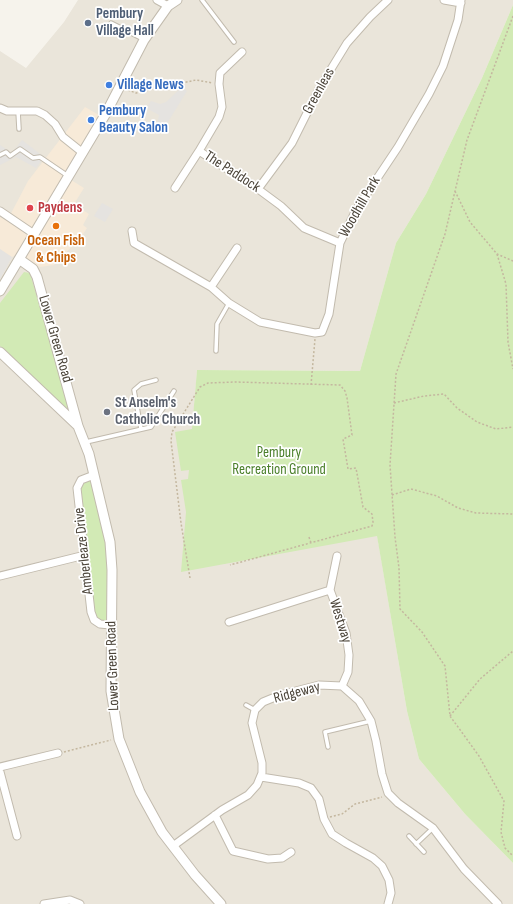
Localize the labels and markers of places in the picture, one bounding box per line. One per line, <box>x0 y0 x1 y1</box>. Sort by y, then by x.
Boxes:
place label: Pembury Village Hall <box>96 5 154 40</box>
marker: Pembury Village Hall <box>83 18 93 28</box>
place label: Village News <box>117 76 184 94</box>
marker: Village News <box>104 80 114 90</box>
place label: Pembury Beauty Salon <box>99 102 168 137</box>
marker: Pembury Beauty Salon <box>86 115 96 125</box>
place label: Paydens <box>38 199 82 217</box>
marker: Paydens <box>25 203 35 213</box>
marker: Ocean Fish & Chips <box>51 221 61 231</box>
place label: Ocean Fish & Chips <box>27 232 85 267</box>
place label: St Anselm's Catholic Church <box>115 394 200 429</box>
marker: St Anselm's Catholic Church <box>102 407 112 417</box>

